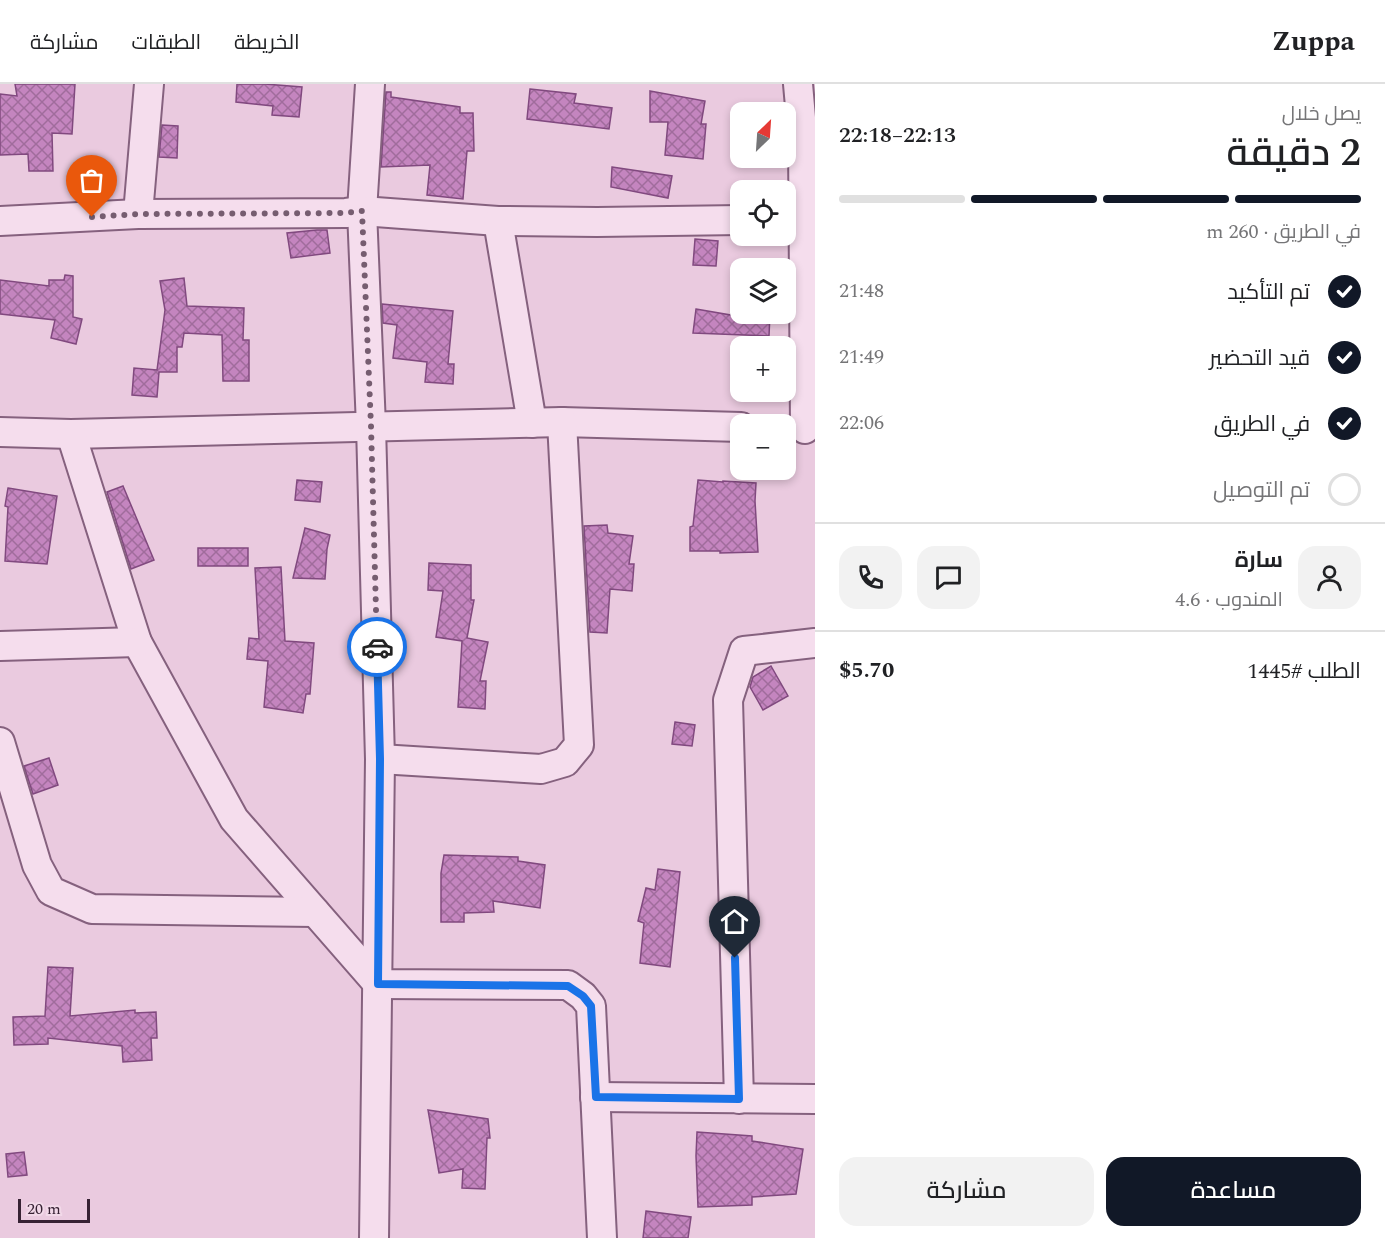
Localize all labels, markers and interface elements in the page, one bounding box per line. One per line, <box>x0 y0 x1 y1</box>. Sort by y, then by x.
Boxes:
text: Zuppa <box>1271 20 1355 63</box>
text: مشاركة <box>30 27 99 59</box>
text: الطبقات <box>132 27 201 59</box>
text: الخريطة <box>234 27 300 59</box>
text: يصل خلال <box>1282 99 1361 129</box>
north arrow <box>730 102 796 168</box>
map controls <box>730 102 796 480</box>
text: 22:13–22:18 <box>839 119 956 152</box>
text: 2 دقيقة <box>1226 124 1361 183</box>
pin <box>66 155 117 217</box>
icon: bag <box>75 164 108 197</box>
button: locate <box>730 180 796 246</box>
text: في الطريق · 260 m <box>1206 217 1361 247</box>
button: layers <box>730 258 796 324</box>
icon: check <box>1328 275 1361 308</box>
text: 21:48 <box>839 276 884 306</box>
text: تم التأكيد <box>1227 276 1310 309</box>
button: + <box>730 336 796 402</box>
icon: check <box>1328 341 1361 374</box>
text: 21:49 <box>839 342 884 372</box>
text: قيد التحضير <box>1209 342 1310 375</box>
icon: check <box>1328 407 1361 440</box>
text: 22:06 <box>839 408 884 438</box>
text: في الطريق <box>1214 408 1310 441</box>
button: − <box>730 414 796 480</box>
text: تم التوصيل <box>1213 474 1310 507</box>
text: سارة <box>1235 544 1283 577</box>
button: phone <box>839 546 902 609</box>
button: chat <box>917 546 980 609</box>
button: person <box>1298 546 1361 609</box>
text: المندوب · 4.6 <box>1175 585 1283 615</box>
courier <box>347 617 407 677</box>
icon: car <box>361 631 394 664</box>
text: $5.70 <box>839 654 894 687</box>
text: الطلب #1445 <box>1247 655 1361 688</box>
pin <box>709 896 760 958</box>
icon: home <box>718 905 751 938</box>
button: مشاركة <box>839 1157 1094 1226</box>
button: مساعدة <box>1106 1157 1361 1226</box>
scale bar <box>18 1196 90 1224</box>
text: 20 m <box>27 1197 61 1221</box>

